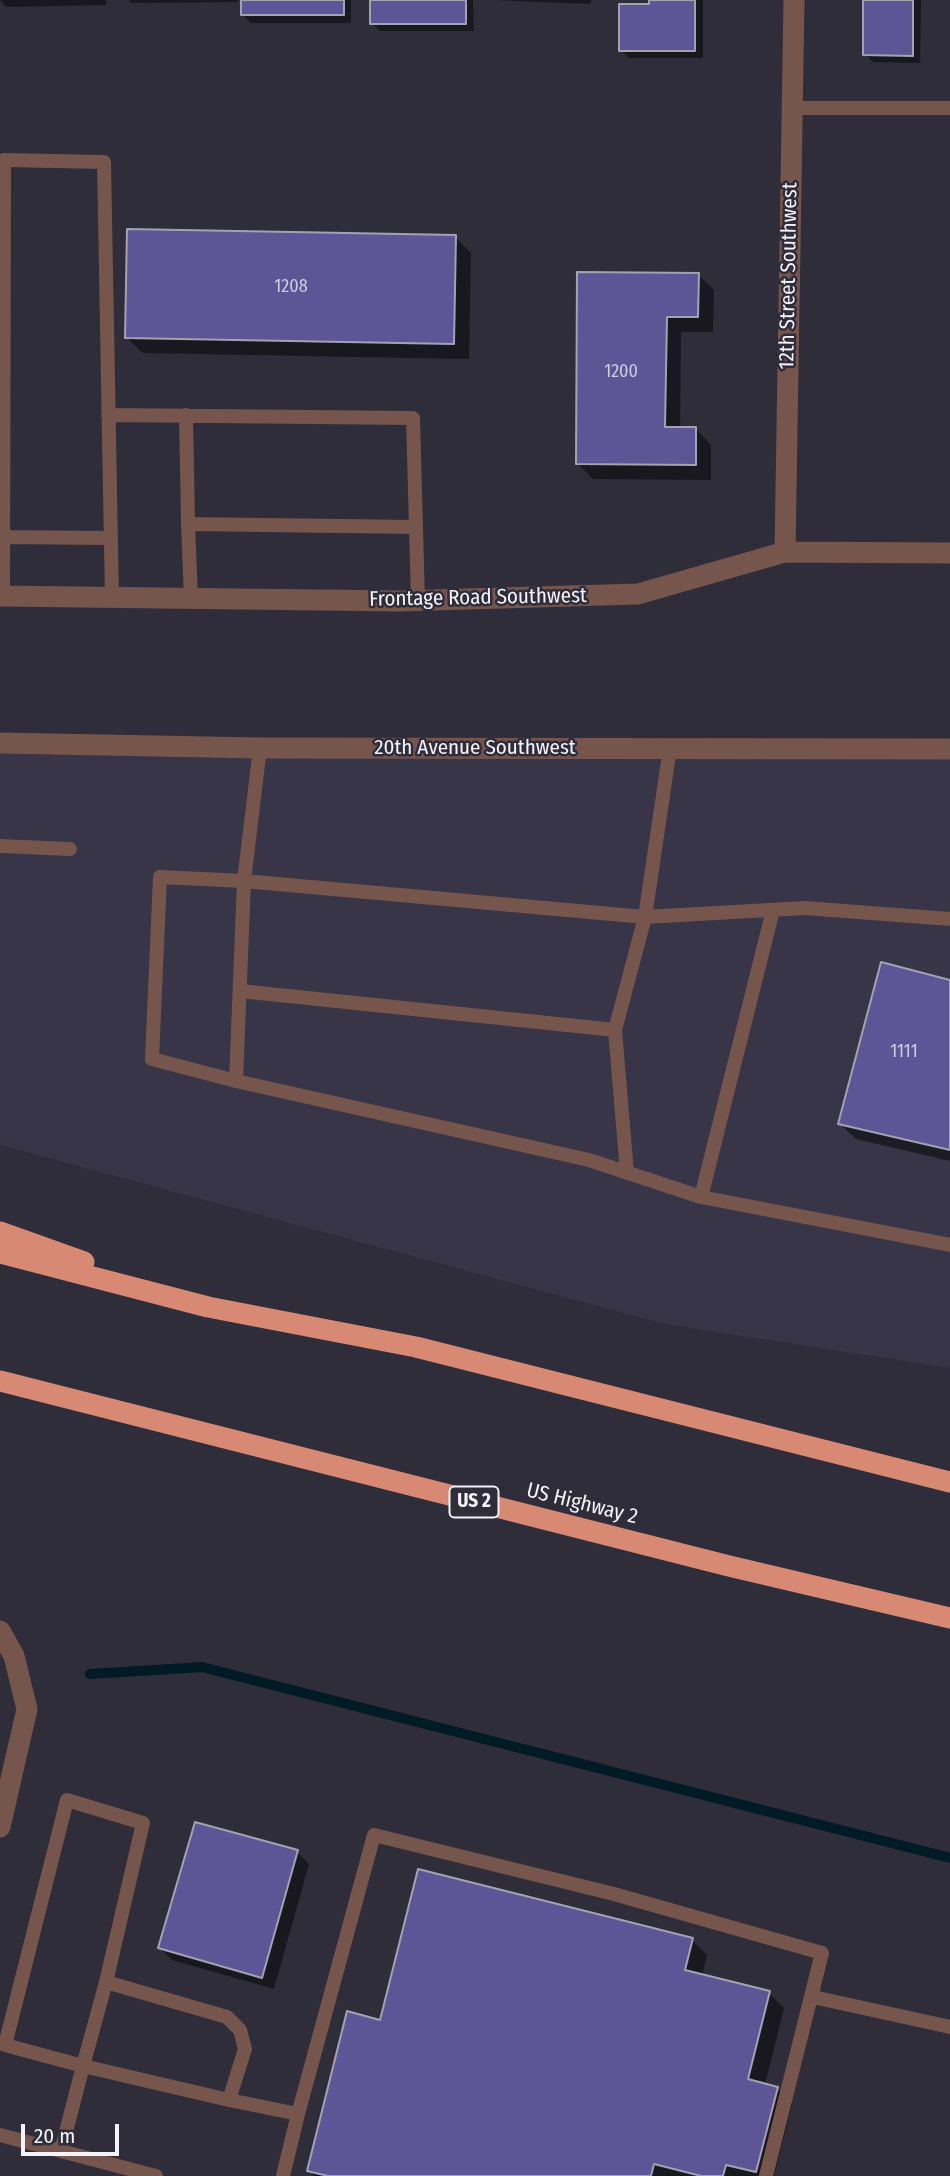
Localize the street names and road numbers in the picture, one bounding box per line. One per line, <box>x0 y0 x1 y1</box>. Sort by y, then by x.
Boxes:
street label: 12th Street Southwest <box>775 182 803 370</box>
street label: Frontage Road Southwest <box>369 584 587 612</box>
street label: 20th Avenue Southwest <box>374 735 576 761</box>
street label: US Highway 2 <box>524 1478 640 1530</box>
road number: US 2 <box>449 1486 498 1518</box>

